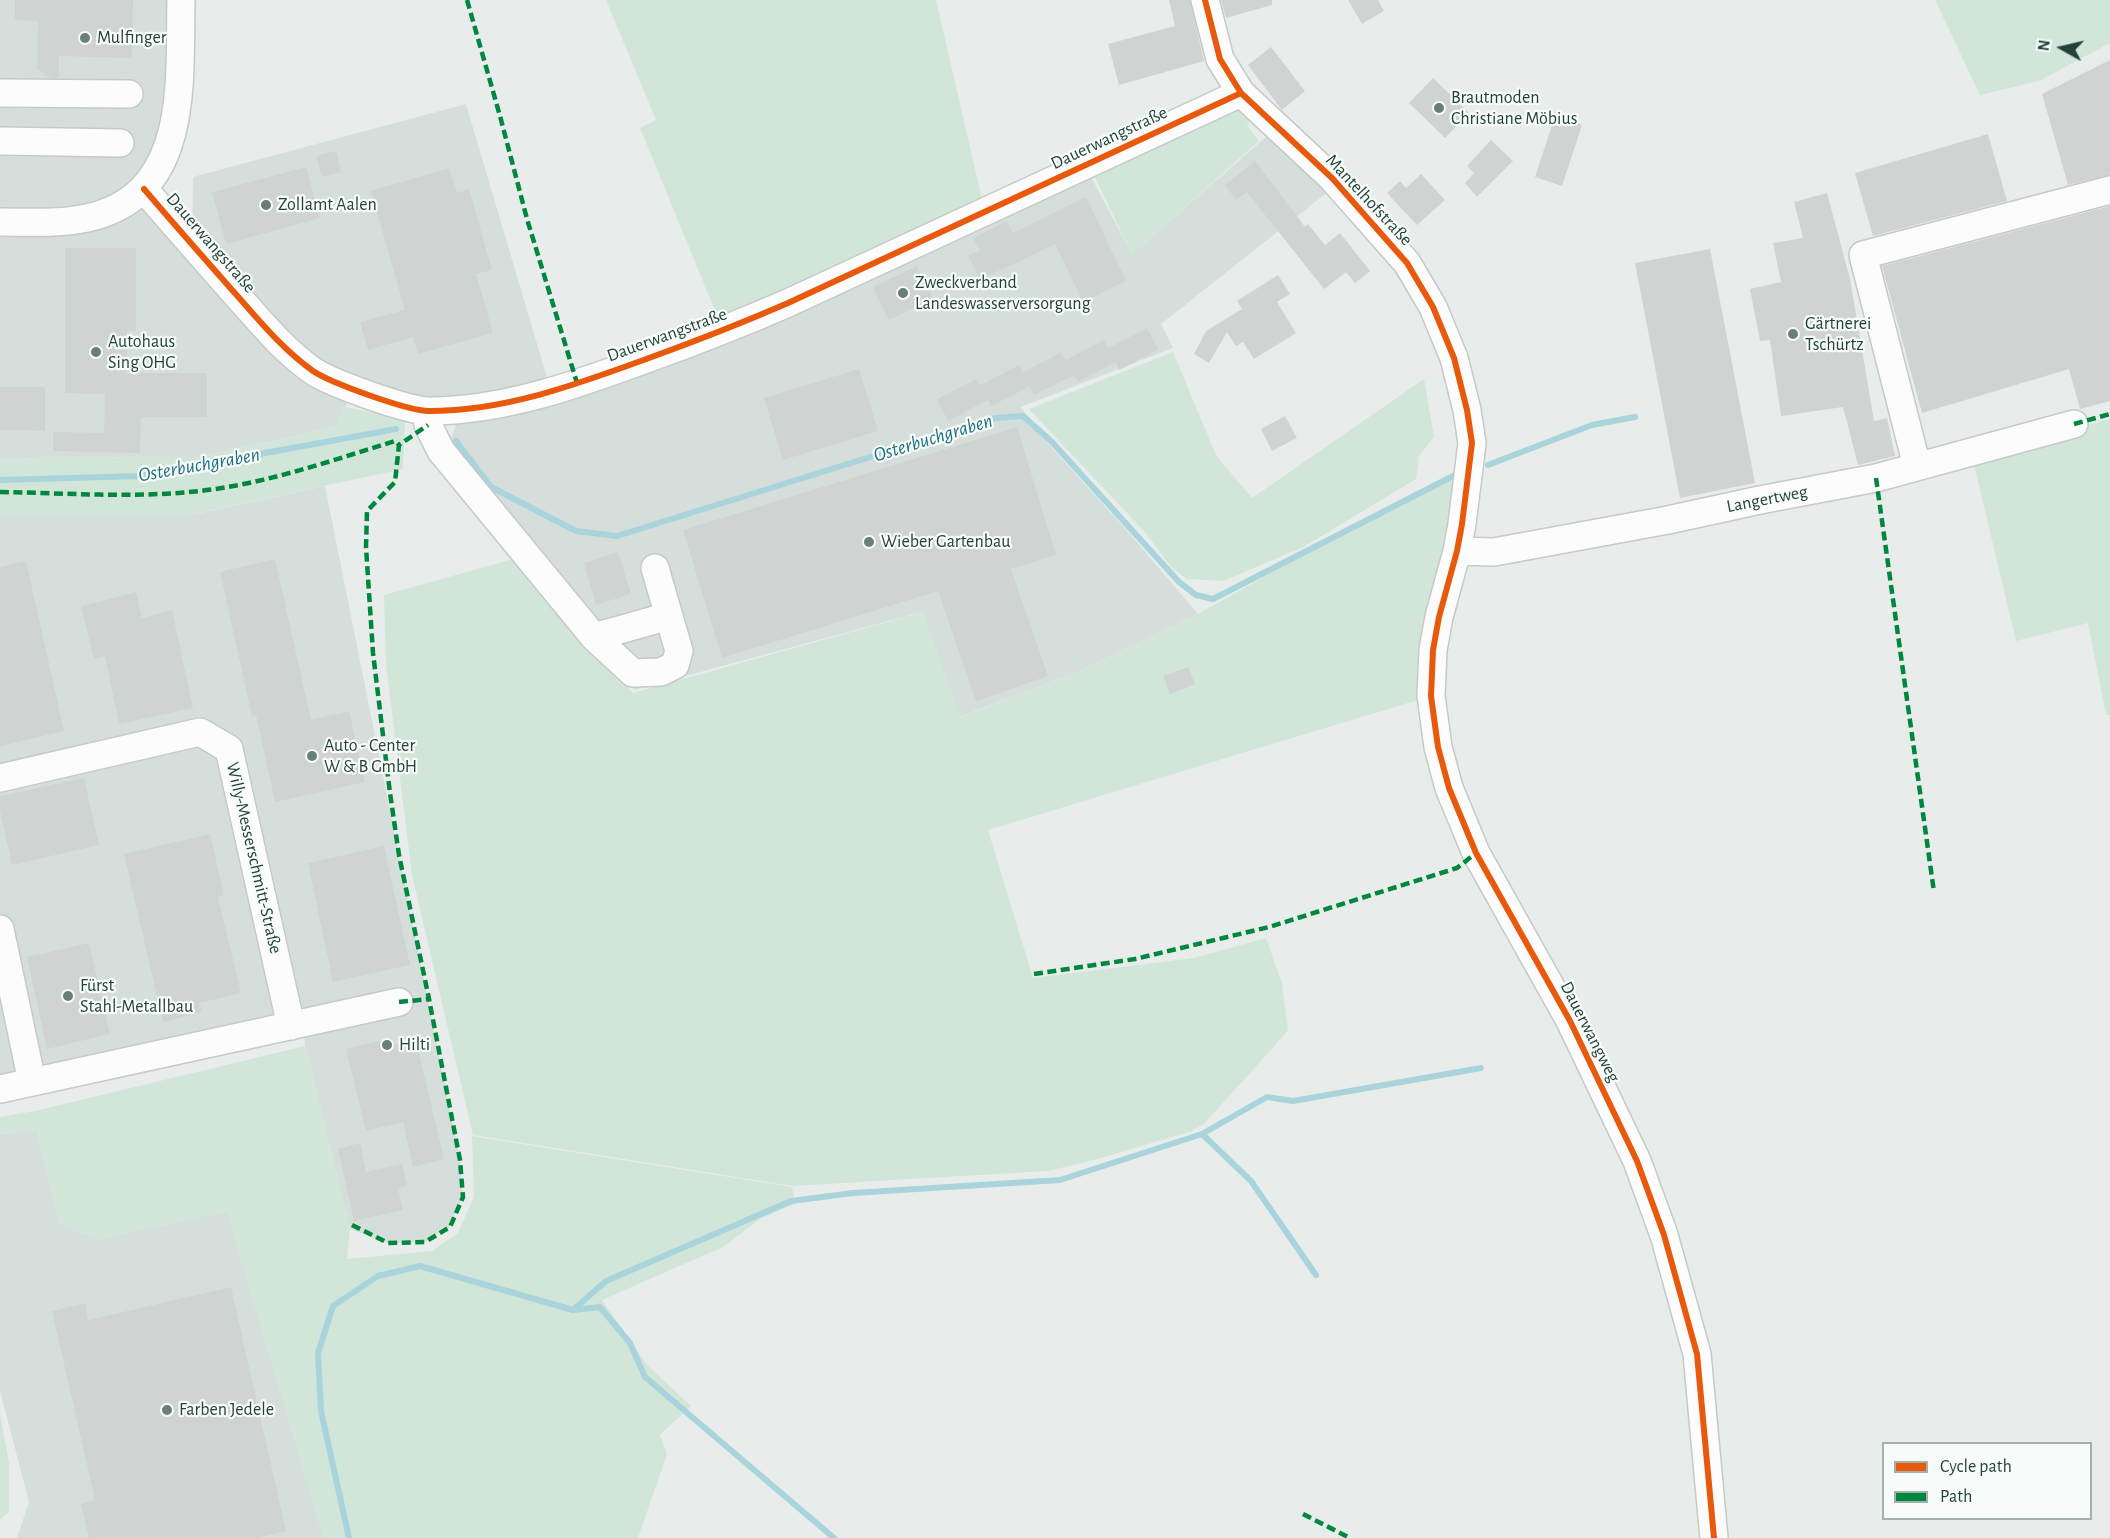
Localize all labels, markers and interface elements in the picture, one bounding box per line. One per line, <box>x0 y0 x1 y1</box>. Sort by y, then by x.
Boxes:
north arrow <box>2032 18 2092 78</box>
place label: Mulfinger <box>97 27 167 49</box>
marker: Mulfinger <box>78 31 92 45</box>
text: N <box>2035 39 2053 52</box>
place label: Brautmoden Christiane Möbius <box>1451 87 1577 130</box>
marker: Brautmoden Christiane Möbius <box>1432 101 1446 115</box>
street label: Dauerwangstraße <box>1047 102 1171 174</box>
street label: Mantelhofstraße <box>1321 150 1417 250</box>
street label: Dauerwangstraße <box>161 188 261 298</box>
place label: Zollamt Aalen <box>278 194 377 216</box>
marker: Zollamt Aalen <box>259 198 273 212</box>
place label: Zweckverband Landeswasserversorgung <box>915 272 1090 314</box>
marker: Zweckverband Landeswasserversorgung <box>896 286 910 300</box>
street label: Dauerwangstraße <box>604 303 730 367</box>
place label: Gärtnerei Tschürtz <box>1805 313 1871 356</box>
marker: Gärtnerei Tschürtz <box>1786 327 1800 341</box>
place label: Autohaus Sing OHG <box>108 331 176 374</box>
marker: Autohaus Sing OHG <box>89 345 103 359</box>
water label: Osterbuchgraben <box>871 409 995 467</box>
water label: Osterbuchgraben <box>136 442 262 488</box>
street label: Langertweg <box>1725 481 1809 517</box>
place label: Wieber Gartenbau <box>881 531 1010 553</box>
marker: Wieber Gartenbau <box>862 535 876 549</box>
place label: Auto - Center W & B GmbH <box>324 735 417 777</box>
marker: Auto - Center W & B GmbH <box>305 749 319 763</box>
street label: Willy-Messerschmitt-Straße <box>221 760 287 956</box>
place label: Fürst Stahl-Metallbau <box>80 975 193 1018</box>
street label: Dauerwangweg <box>1555 978 1625 1086</box>
marker: Fürst Stahl-Metallbau <box>61 989 75 1003</box>
place label: Hilti <box>399 1034 430 1056</box>
marker: Hilti <box>380 1038 394 1052</box>
place label: Farben Jedele <box>179 1399 274 1421</box>
marker: Farben Jedele <box>160 1403 174 1417</box>
legend <box>1882 1442 2092 1520</box>
text: Cycle path <box>1940 1458 2012 1476</box>
text: Path <box>1940 1488 1972 1506</box>

